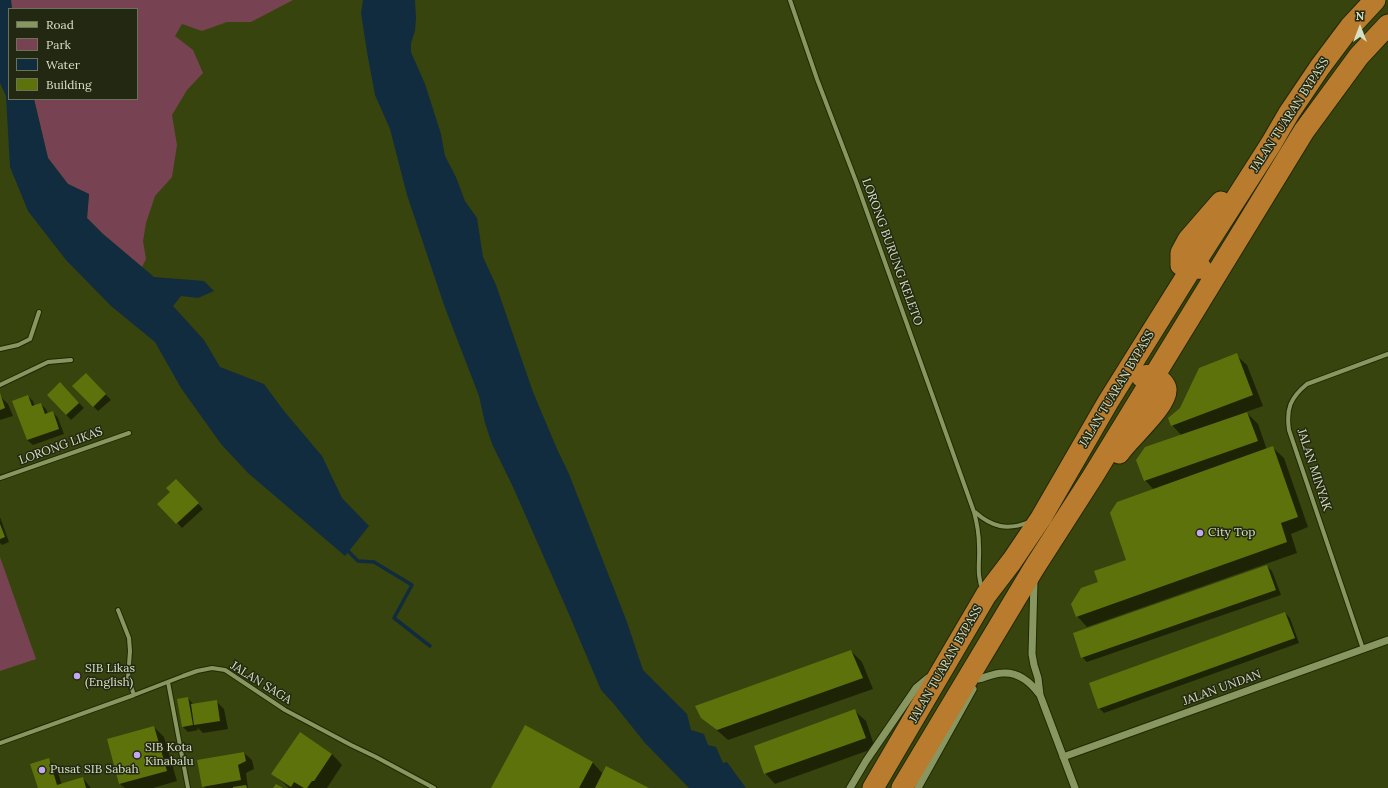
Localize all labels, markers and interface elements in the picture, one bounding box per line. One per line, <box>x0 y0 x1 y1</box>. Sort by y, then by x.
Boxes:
legend <box>8 8 138 100</box>
north arrow <box>1340 8 1380 48</box>
text: N <box>1356 9 1364 23</box>
text: Road <box>46 17 74 32</box>
text: Park <box>46 37 71 52</box>
street label: JALAN TUARAN BYPASS <box>1248 55 1332 175</box>
text: Water <box>46 57 80 72</box>
text: Building <box>46 77 92 92</box>
street label: LORONG BURUNG KELETO <box>859 176 925 328</box>
street label: JALAN TUARAN BYPASS <box>1077 328 1157 450</box>
street label: LORONG LIKAS <box>17 424 105 468</box>
street label: JALAN MINYAK <box>1294 427 1334 513</box>
place label: City Top <box>1208 526 1255 540</box>
marker: City Top <box>1195 528 1205 538</box>
street label: JALAN TUARAN BYPASS <box>906 603 986 725</box>
street label: JALAN SAGA <box>228 658 294 708</box>
place label: SIB Likas (English) <box>85 662 135 690</box>
street label: JALAN UNDAN <box>1181 667 1263 709</box>
marker: SIB Likas (English) <box>72 671 82 681</box>
place label: SIB Kota Kinabalu <box>145 741 194 769</box>
marker: SIB Kota Kinabalu <box>132 750 142 760</box>
place label: Pusat SIB Sabah <box>50 763 139 777</box>
marker: Pusat SIB Sabah <box>37 765 47 775</box>

